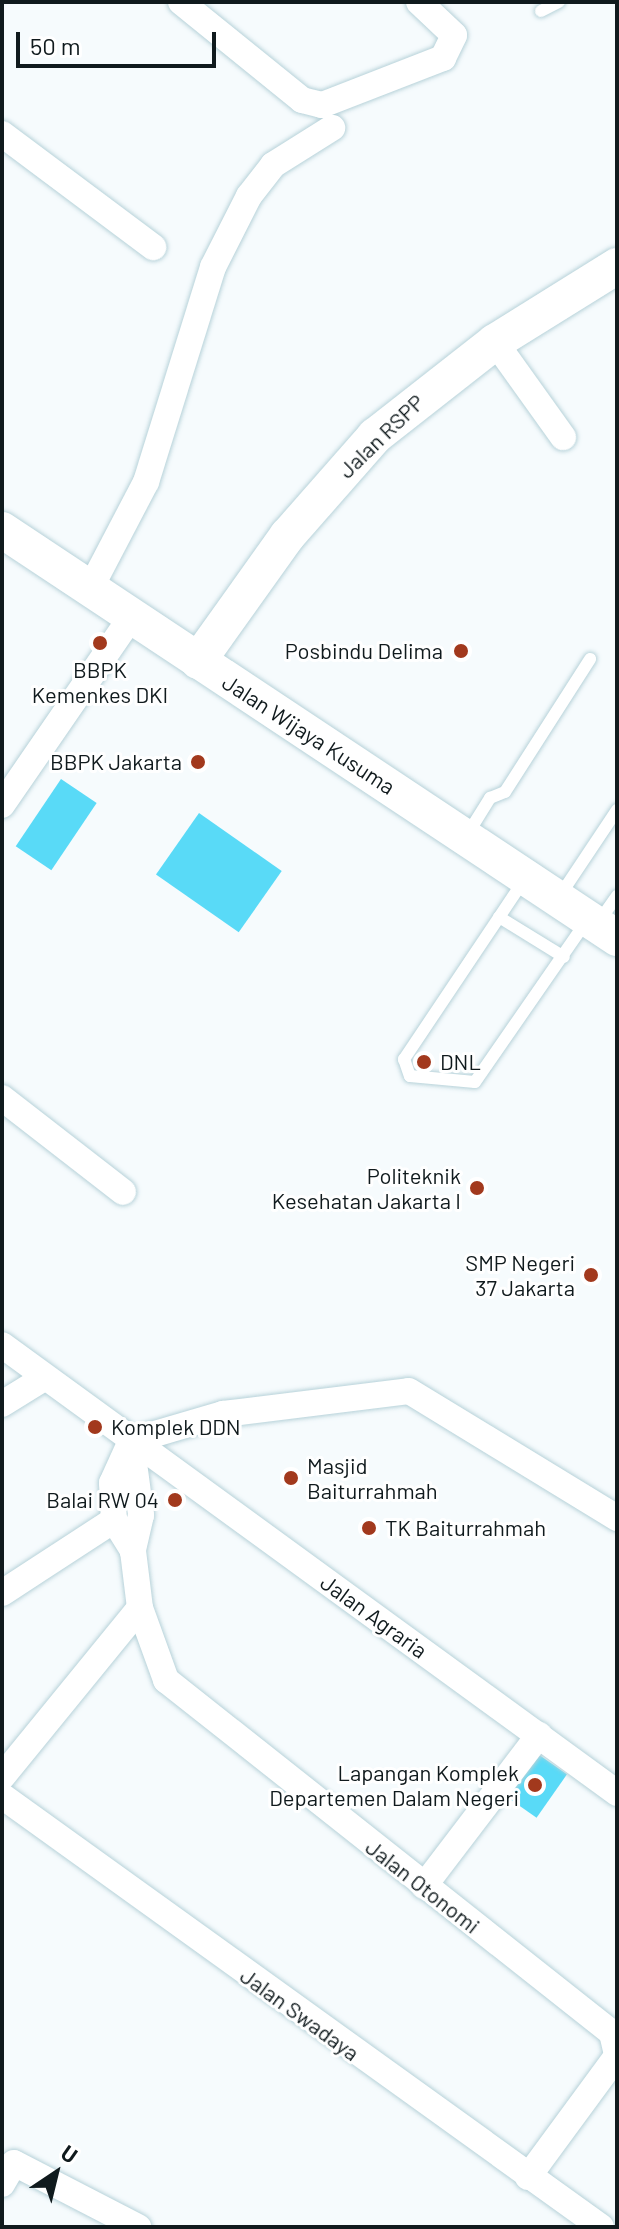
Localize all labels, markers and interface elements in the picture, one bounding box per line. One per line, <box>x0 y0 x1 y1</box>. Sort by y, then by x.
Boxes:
scale bar <box>20 16 220 66</box>
text: 50 m <box>30 31 81 60</box>
street label: Jalan RSPP <box>333 389 429 483</box>
marker: BBPK Kemenkes DKI <box>91 634 109 652</box>
place label: Posbindu Delima <box>285 638 443 664</box>
marker: Posbindu Delima <box>450 640 472 662</box>
place label: BBPK Kemenkes DKI <box>32 656 168 708</box>
street label: Jalan Wijaya Kusuma <box>218 668 400 800</box>
place label: BBPK Jakarta <box>50 749 182 775</box>
marker: BBPK Jakarta <box>189 753 207 771</box>
place label: DNL <box>440 1049 481 1075</box>
marker: DNL <box>415 1053 433 1071</box>
place label: Politeknik Kesehatan Jakarta I <box>272 1162 461 1214</box>
marker: Politeknik Kesehatan Jakarta I <box>468 1179 486 1197</box>
place label: SMP Negeri 37 Jakarta <box>465 1249 575 1300</box>
marker: SMP Negeri 37 Jakarta <box>582 1266 600 1284</box>
place label: Komplek DDN <box>111 1414 241 1440</box>
marker: Komplek DDN <box>86 1418 104 1436</box>
place label: Masjid Baiturrahmah <box>307 1452 438 1504</box>
marker: Masjid Baiturrahmah <box>282 1469 300 1487</box>
place label: Balai RW 04 <box>46 1487 159 1513</box>
marker: Balai RW 04 <box>166 1491 184 1509</box>
place label: TK Baiturrahmah <box>385 1515 546 1541</box>
marker: TK Baiturrahmah <box>360 1519 378 1537</box>
street label: Jalan Agraria <box>316 1569 432 1663</box>
place label: Lapangan Komplek Departemen Dalam Negeri <box>269 1759 519 1810</box>
marker: Lapangan Komplek Departemen Dalam Negeri <box>526 1776 544 1794</box>
street label: Jalan Otonomi <box>361 1833 485 1939</box>
street label: Jalan Swadaya <box>235 1962 365 2066</box>
north arrow <box>16 2133 96 2213</box>
text: U <box>57 2139 83 2168</box>

